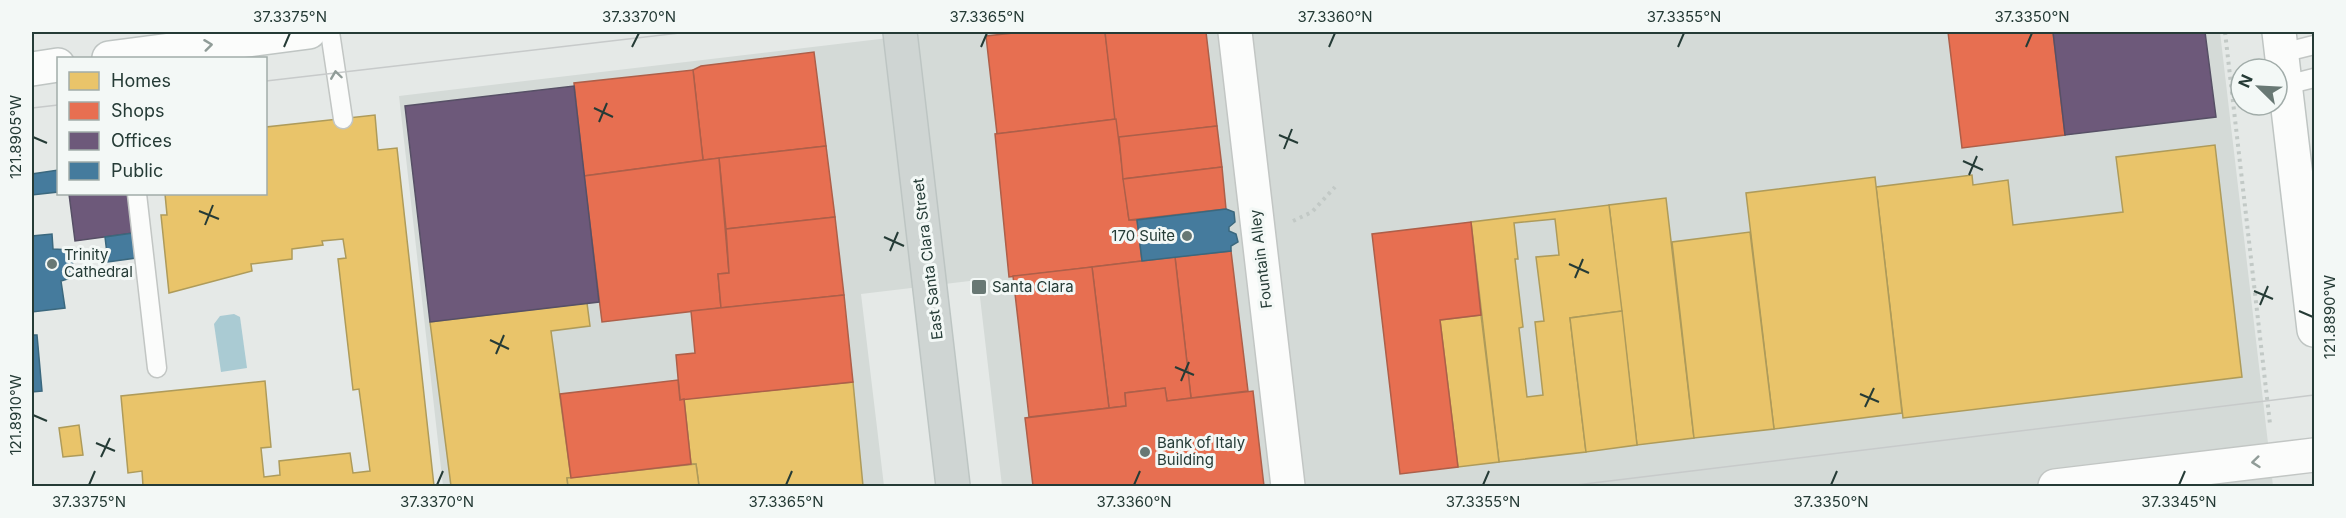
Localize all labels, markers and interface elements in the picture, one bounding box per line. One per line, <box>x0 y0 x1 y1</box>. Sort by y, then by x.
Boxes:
text: 37.3375°N <box>253 7 327 26</box>
text: 37.3370°N <box>602 7 676 26</box>
text: 37.3365°N <box>950 7 1024 26</box>
text: 37.3360°N <box>1297 7 1373 26</box>
text: 37.3355°N <box>1647 7 1721 26</box>
text: 37.3350°N <box>1994 7 2070 26</box>
one-way arrow <box>204 39 213 51</box>
legend <box>57 57 267 195</box>
north arrow <box>2229 57 2289 117</box>
text: Homes <box>111 70 171 91</box>
one-way arrow <box>331 70 343 80</box>
text: N <box>2234 71 2257 91</box>
text: 121.8905°W <box>6 95 25 179</box>
text: Shops <box>111 100 165 121</box>
text: Offices <box>111 130 172 151</box>
text: Public <box>111 160 163 181</box>
street label: East Santa Clara Street <box>908 177 947 341</box>
street label: Fountain Alley <box>1245 208 1276 310</box>
place label: 170 Suite <box>1111 226 1175 245</box>
marker: 170 Suite <box>1180 229 1194 243</box>
place label: Trinity Cathedral <box>64 245 133 281</box>
marker: Trinity Cathedral <box>45 257 59 271</box>
text: 121.8890°W <box>2320 275 2339 359</box>
place label: Santa Clara <box>992 277 1074 296</box>
marker: Santa Clara <box>970 278 988 296</box>
text: 121.8910°W <box>6 374 25 456</box>
place label: Bank of Italy Building <box>1157 433 1246 469</box>
marker: Bank of Italy Building <box>1138 445 1152 459</box>
one-way arrow <box>2252 455 2261 468</box>
text: 37.3375°N <box>52 492 126 511</box>
text: 37.3370°N <box>400 492 474 511</box>
text: 37.3365°N <box>749 492 823 511</box>
text: 37.3360°N <box>1096 492 1172 511</box>
text: 37.3355°N <box>1446 492 1520 511</box>
text: 37.3350°N <box>1793 492 1869 511</box>
text: 37.3345°N <box>2141 492 2217 511</box>

